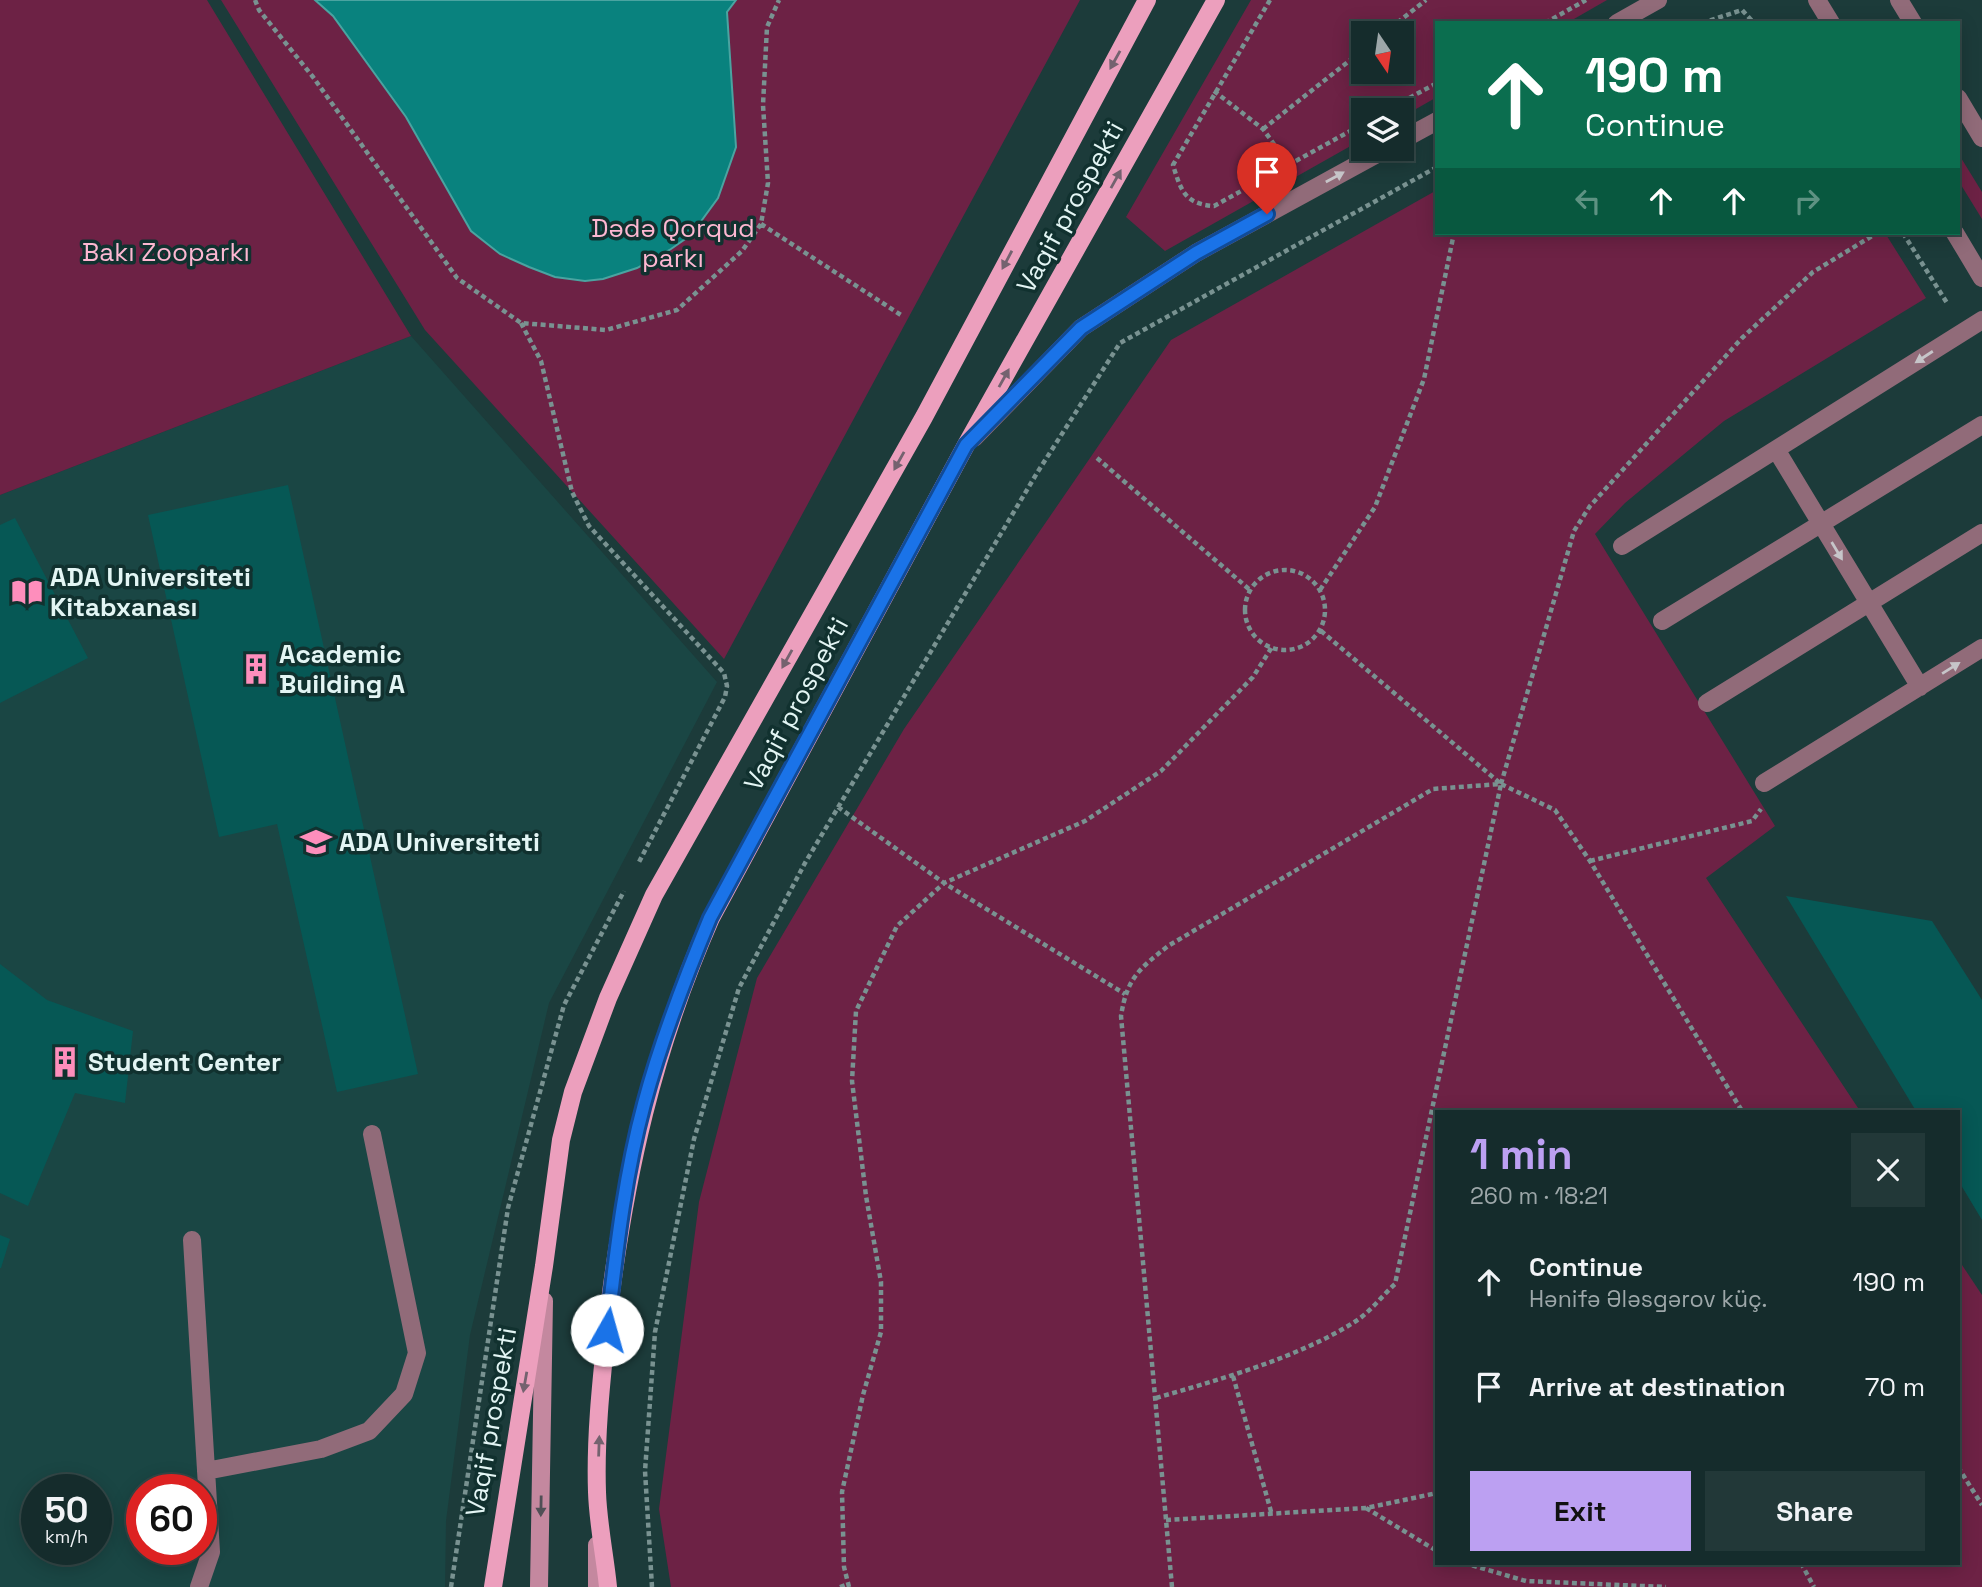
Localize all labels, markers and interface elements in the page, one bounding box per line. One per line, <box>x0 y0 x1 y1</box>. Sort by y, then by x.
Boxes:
north arrow <box>1351 21 1414 84</box>
map controls <box>1351 21 1414 161</box>
text: 190 m <box>1585 44 1723 106</box>
icon: ahead <box>1470 49 1561 140</box>
one-way arrow <box>1109 50 1120 70</box>
button: layers <box>1351 98 1414 161</box>
text: Continue <box>1585 105 1725 145</box>
street label: Vaqif prospekti <box>1009 115 1131 299</box>
pin <box>1237 142 1297 214</box>
icon: arrive <box>1248 153 1286 191</box>
one-way arrow <box>1110 170 1122 189</box>
one-way arrow <box>1326 171 1346 183</box>
icon: left <box>1569 182 1607 220</box>
icon: ahead <box>1642 182 1680 220</box>
icon: ahead <box>1715 182 1753 220</box>
icon: right <box>1788 182 1826 220</box>
park label: Dədə Qorqud parkı <box>591 211 755 275</box>
park label: Bakı Zooparkı <box>82 235 250 269</box>
one-way arrow <box>1001 250 1013 270</box>
one-way arrow <box>1915 350 1934 363</box>
one-way arrow <box>998 368 1010 387</box>
one-way arrow <box>893 451 905 470</box>
one-way arrow <box>1831 542 1844 561</box>
place label: ADA Universiteti Kitabxanası <box>50 560 251 624</box>
library icon: ADA Universiteti Kitabxanası <box>10 575 44 609</box>
street label: Vaqif prospekti <box>736 612 856 796</box>
place label: Academic Building A <box>279 637 406 701</box>
one-way arrow <box>781 649 793 668</box>
building icon: Academic Building A <box>239 652 273 686</box>
one-way arrow <box>1941 661 1960 674</box>
school or university icon: ADA Universiteti <box>299 825 333 859</box>
place label: ADA Universiteti <box>339 825 540 859</box>
building icon: Student Center <box>48 1045 82 1079</box>
place label: Student Center <box>88 1045 281 1079</box>
text: 1 min <box>1470 1128 1573 1181</box>
button: close <box>1851 1133 1925 1207</box>
text: 260 m · 18:21 <box>1470 1181 1608 1211</box>
text: Continue <box>1529 1250 1643 1284</box>
icon: ahead <box>1470 1263 1508 1301</box>
text: 190 m <box>1853 1265 1925 1299</box>
text: Hənifə Ələsgərov küç. <box>1529 1284 1767 1314</box>
position arrow <box>570 1293 644 1367</box>
street label: Vaqif prospekti <box>458 1325 524 1519</box>
icon: arrive <box>1470 1368 1508 1406</box>
text: Arrive at destination <box>1529 1370 1786 1404</box>
text: 70 m <box>1865 1370 1925 1404</box>
one-way arrow <box>519 1371 530 1393</box>
one-way arrow <box>593 1435 604 1457</box>
button: Exit <box>1470 1471 1691 1551</box>
button: Share <box>1705 1471 1925 1551</box>
speed limit sign: 60 <box>126 1474 217 1565</box>
text: 50 <box>45 1488 88 1532</box>
one-way arrow <box>535 1495 546 1517</box>
text: km/h <box>45 1525 88 1548</box>

